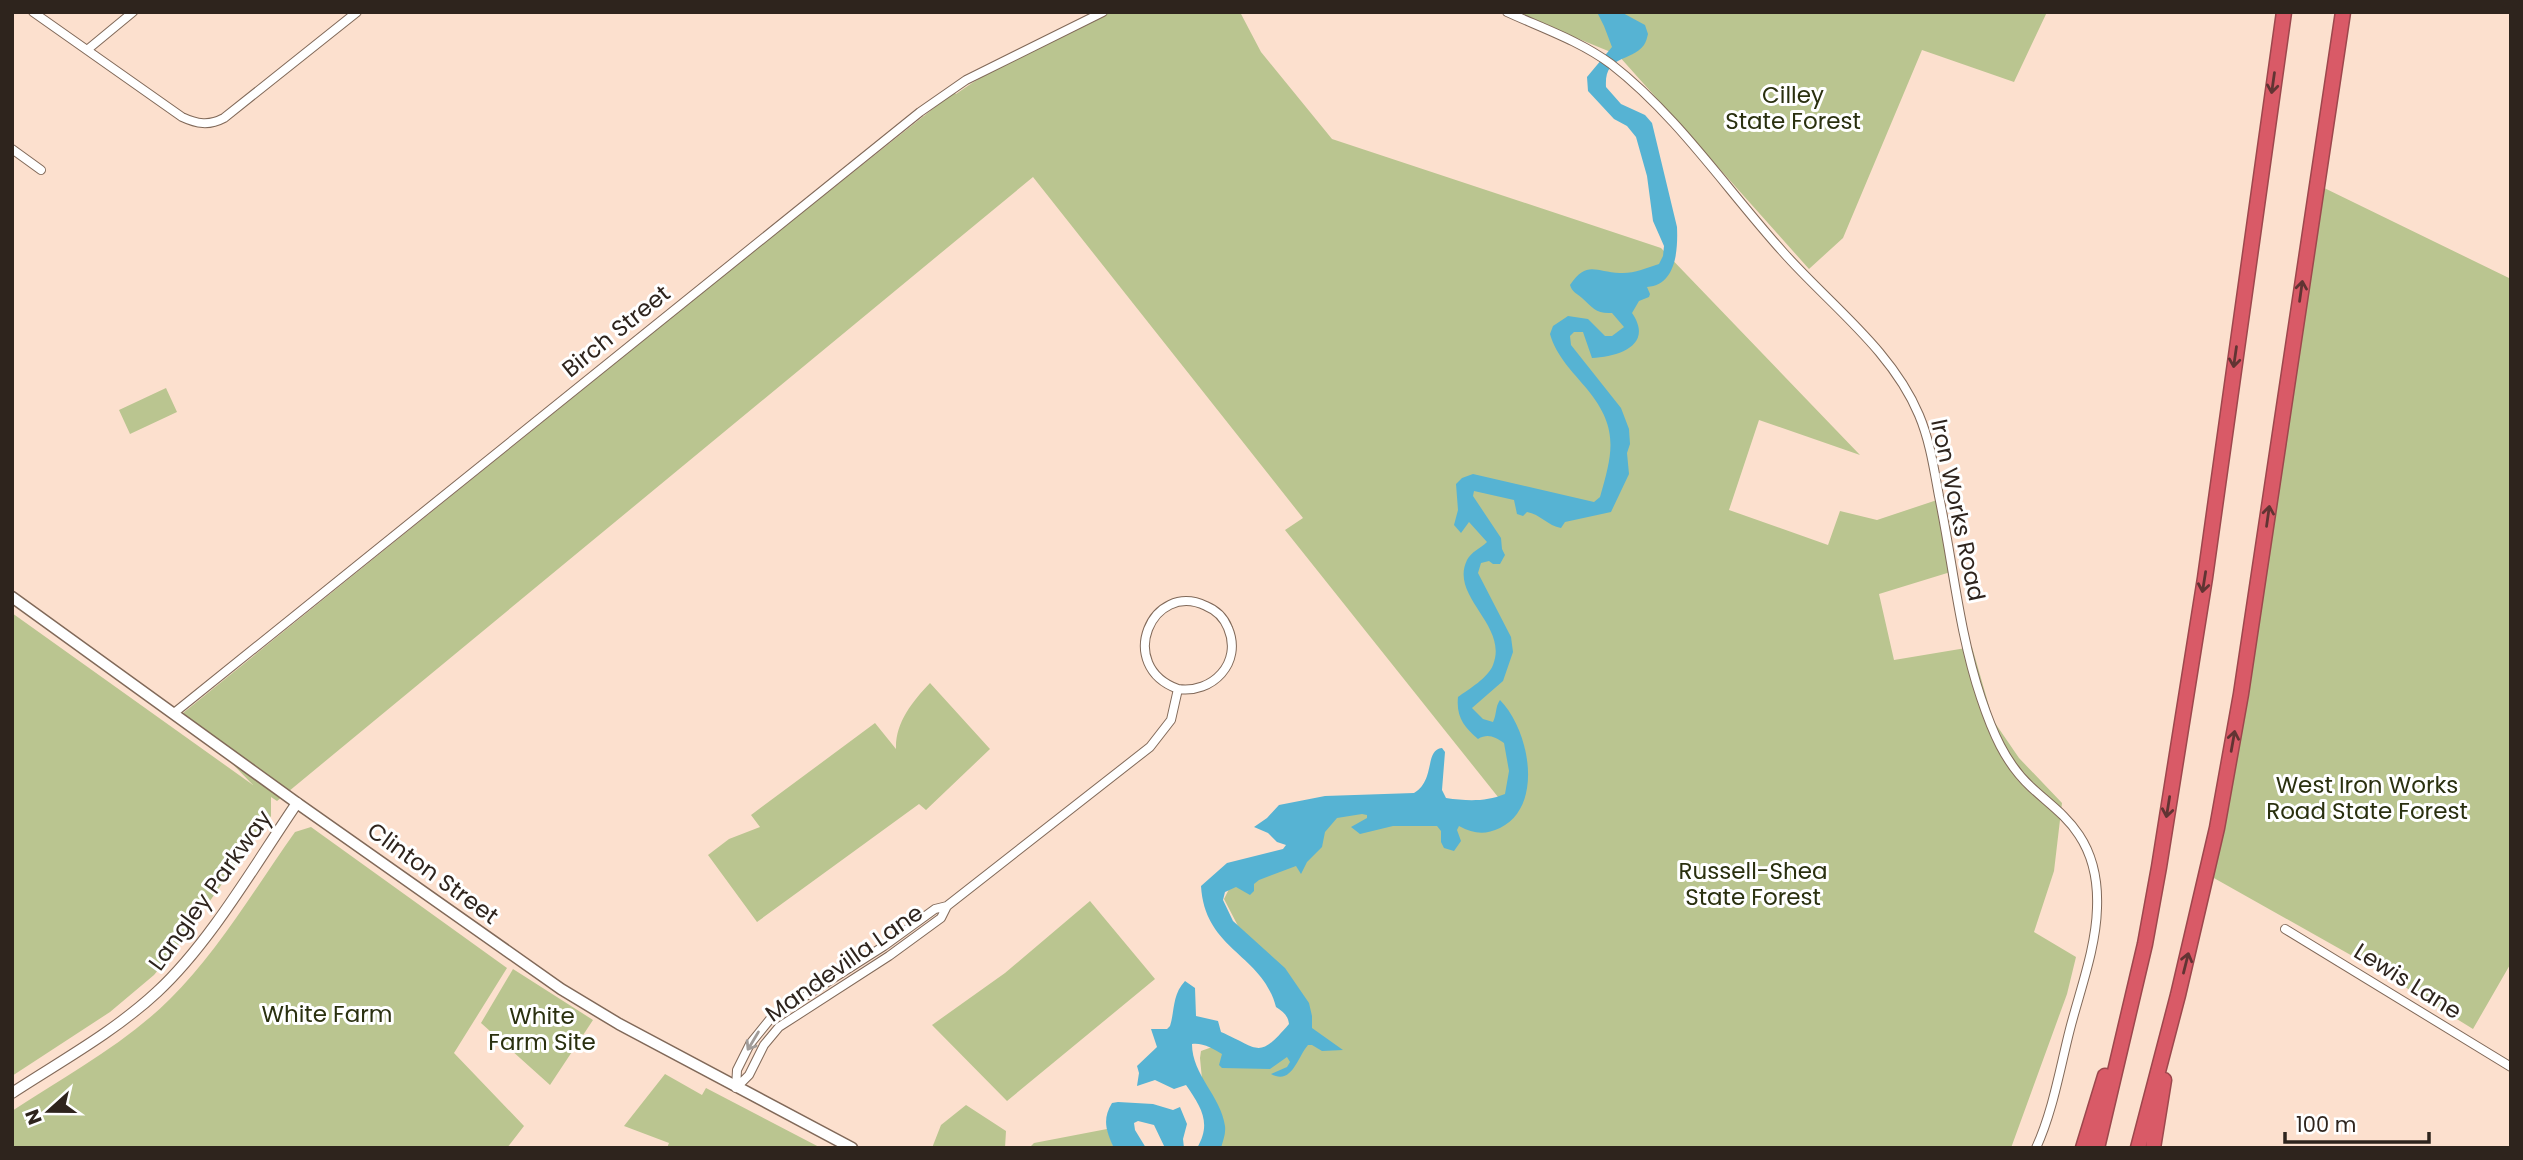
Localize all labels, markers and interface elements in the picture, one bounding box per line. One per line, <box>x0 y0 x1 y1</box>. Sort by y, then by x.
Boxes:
one-way arrow <box>2266 71 2279 94</box>
park label: Cilley State Forest <box>1725 79 1861 137</box>
street label: Birch Street <box>555 277 677 385</box>
one-way arrow <box>2295 280 2308 303</box>
one-way arrow <box>2229 345 2242 368</box>
street label: Iron Works Road <box>1923 416 1993 604</box>
one-way arrow <box>2262 505 2275 528</box>
one-way arrow <box>2197 570 2210 593</box>
one-way arrow <box>2227 730 2240 753</box>
park label: West Iron Works Road State Forest <box>2266 769 2468 827</box>
one-way arrow <box>2161 795 2174 818</box>
street label: Langley Parkway <box>141 803 279 977</box>
street label: Clinton Street <box>361 814 505 932</box>
park label: Russell-Shea State Forest <box>1679 855 1828 913</box>
street label: Mandevilla Lane <box>759 897 929 1029</box>
street label: Lewis Lane <box>2348 935 2468 1027</box>
one-way arrow <box>2180 952 2193 975</box>
park label: White Farm <box>261 998 393 1030</box>
park label: White Farm Site <box>488 1000 596 1058</box>
one-way arrow <box>745 1031 759 1051</box>
north arrow <box>14 1076 84 1146</box>
scale bar <box>2285 1100 2428 1144</box>
text: N <box>18 1105 49 1128</box>
text: 100 m <box>2296 1110 2356 1139</box>

